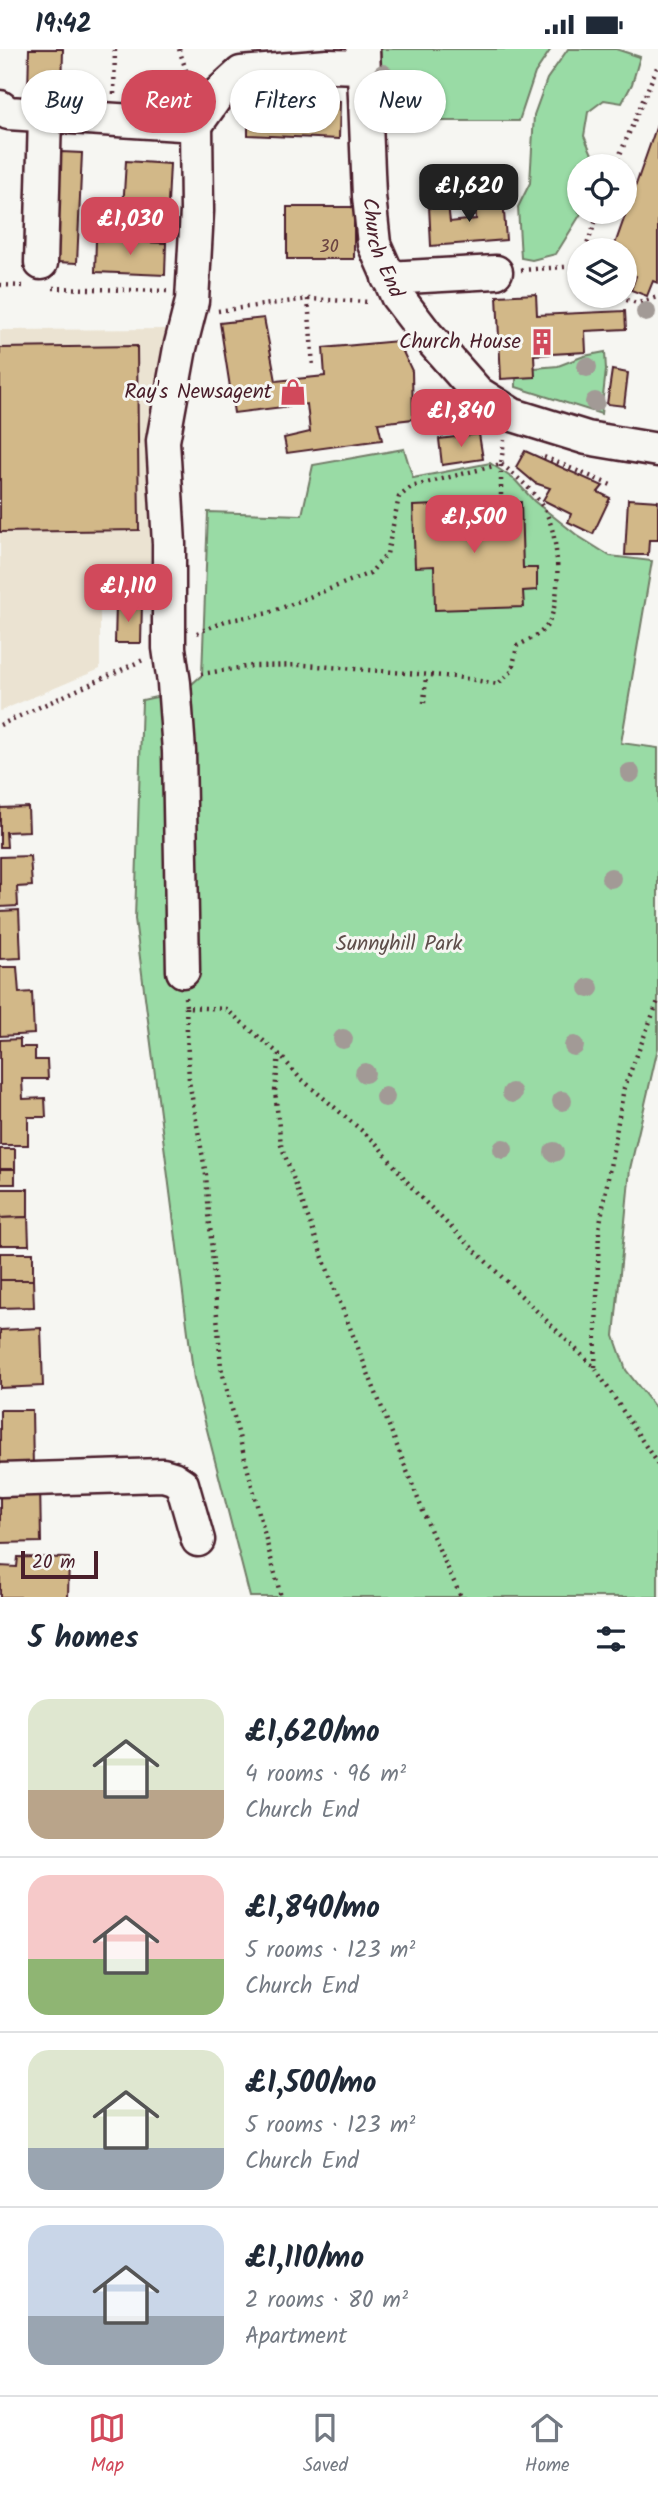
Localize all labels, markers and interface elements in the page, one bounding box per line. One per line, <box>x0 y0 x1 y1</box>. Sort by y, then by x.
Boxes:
text: 19:42 <box>35 4 92 46</box>
chip: Buy <box>21 70 107 133</box>
chip: Rent <box>121 70 216 133</box>
chip: Filters <box>230 70 340 133</box>
chip: New <box>354 70 446 133</box>
map controls <box>567 154 637 308</box>
button: locate <box>567 154 637 224</box>
pin: £1,620 <box>412 165 526 224</box>
text: £1,620 <box>435 169 503 205</box>
street label: Church End <box>353 196 413 304</box>
pin: £1,030 <box>73 197 187 257</box>
text: £1,030 <box>97 202 163 238</box>
house number: 30 <box>319 233 339 262</box>
button: layers <box>567 238 637 308</box>
place label: Church House <box>399 326 522 359</box>
building icon: Church House <box>527 327 557 357</box>
place label: Ray's Newsagent <box>124 376 273 409</box>
shop icon: Ray's Newsagent <box>278 377 308 407</box>
pin: £1,840 <box>404 389 518 449</box>
text: £1,840 <box>427 394 495 430</box>
pin: £1,500 <box>417 496 531 555</box>
text: £1,500 <box>441 500 507 536</box>
pin: £1,110 <box>71 565 185 624</box>
text: £1,110 <box>100 569 156 605</box>
park label: Sunnyhill Park <box>336 928 462 961</box>
scale bar <box>21 1548 98 1580</box>
text: 20 m <box>32 1548 75 1578</box>
text: 5 homes <box>28 1615 139 1663</box>
icon: filters <box>592 1620 630 1658</box>
text: £1,620/mo <box>245 1709 380 1757</box>
icon: home <box>84 1727 168 1811</box>
text: 4 rooms · 96 m² <box>245 1757 406 1793</box>
text: Church End <box>245 1793 359 1829</box>
text: £1,840/mo <box>245 1885 380 1933</box>
icon: home <box>84 1903 168 1987</box>
text: 5 rooms · 123 m² <box>245 1933 415 1969</box>
text: Church End <box>245 1969 359 2005</box>
text: £1,500/mo <box>245 2060 377 2108</box>
icon: home <box>84 2078 168 2162</box>
text: 5 rooms · 123 m² <box>245 2108 415 2144</box>
text: Church End <box>245 2144 359 2180</box>
text: £1,110/mo <box>245 2235 364 2283</box>
icon: home <box>84 2253 168 2337</box>
text: 2 rooms · 80 m² <box>245 2283 408 2319</box>
text: Apartment <box>245 2319 347 2355</box>
tab: Map <box>88 2409 126 2481</box>
tab: Saved <box>303 2409 348 2481</box>
tab: Home <box>525 2409 570 2481</box>

